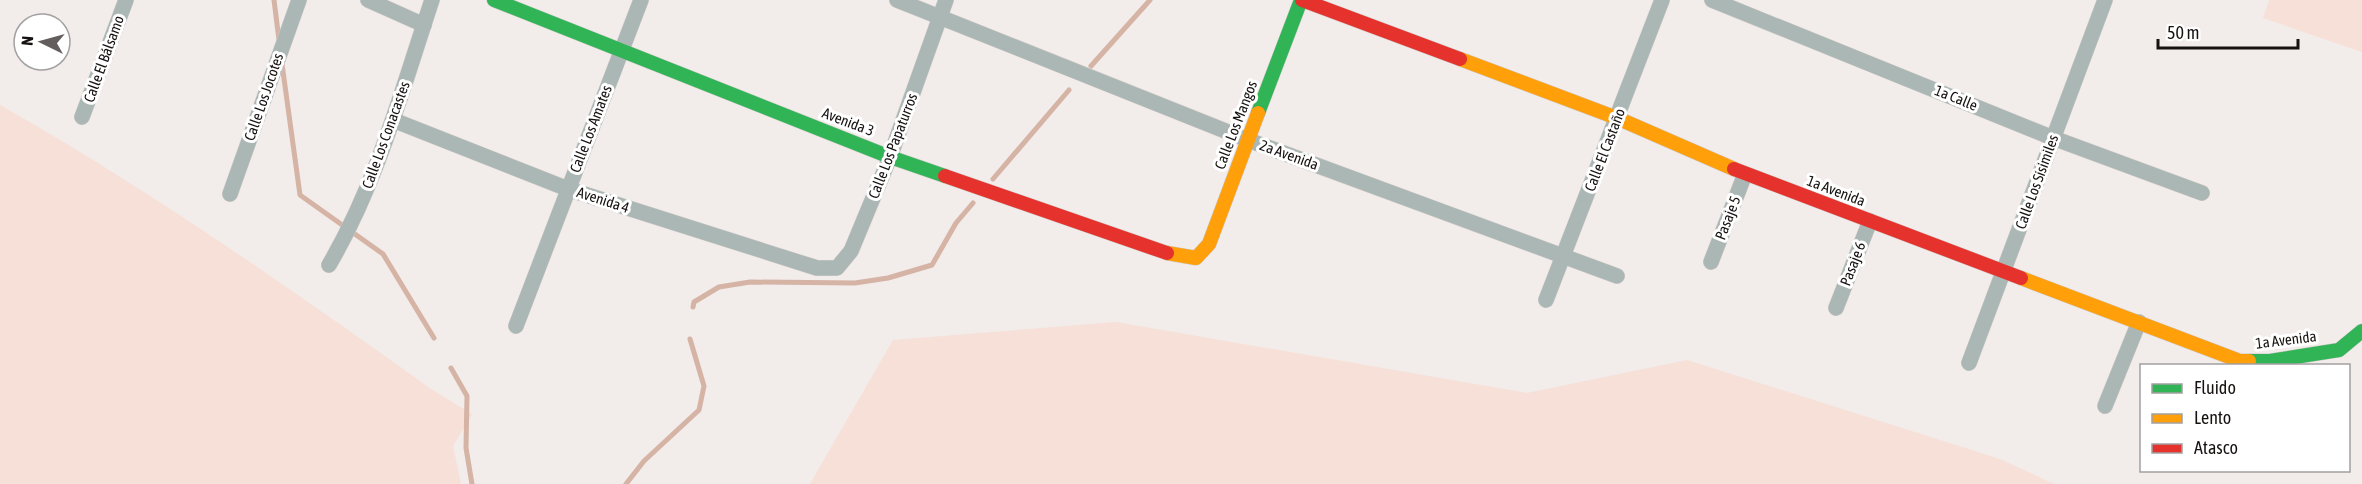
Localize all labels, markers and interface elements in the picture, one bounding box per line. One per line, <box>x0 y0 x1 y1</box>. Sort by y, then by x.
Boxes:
north arrow <box>12 12 72 72</box>
scale bar <box>2158 12 2298 50</box>
street label: Calle El Bálsamo <box>80 13 127 104</box>
text: 50 m <box>2167 22 2199 43</box>
text: N <box>18 35 36 46</box>
street label: Calle Los Jocotes <box>241 51 286 143</box>
street label: Calle Los Mangos <box>1211 78 1260 171</box>
street label: Calle Los Conacastes <box>358 79 413 191</box>
street label: 1a Calle <box>1932 81 1980 114</box>
street label: Calle Los Amates <box>566 83 615 175</box>
street label: Calle Los Papaturros <box>865 91 920 201</box>
street label: Avenida 3 <box>820 104 876 139</box>
street label: Calle El Castaño <box>1581 106 1628 194</box>
street label: Calle Los Sisimiles <box>2012 132 2061 231</box>
street label: 2a Avenida <box>1258 136 1321 173</box>
street label: 1a Avenida <box>1805 172 1868 209</box>
street label: Avenida 4 <box>575 183 632 216</box>
street label: Pasaje 5 <box>1711 193 1744 242</box>
street label: Pasaje 6 <box>1836 239 1869 288</box>
street label: 1a Avenida <box>2255 327 2317 352</box>
legend <box>2140 364 2350 472</box>
text: Fluido <box>2194 377 2236 398</box>
text: Lento <box>2194 407 2231 428</box>
text: Atasco <box>2194 437 2238 458</box>

